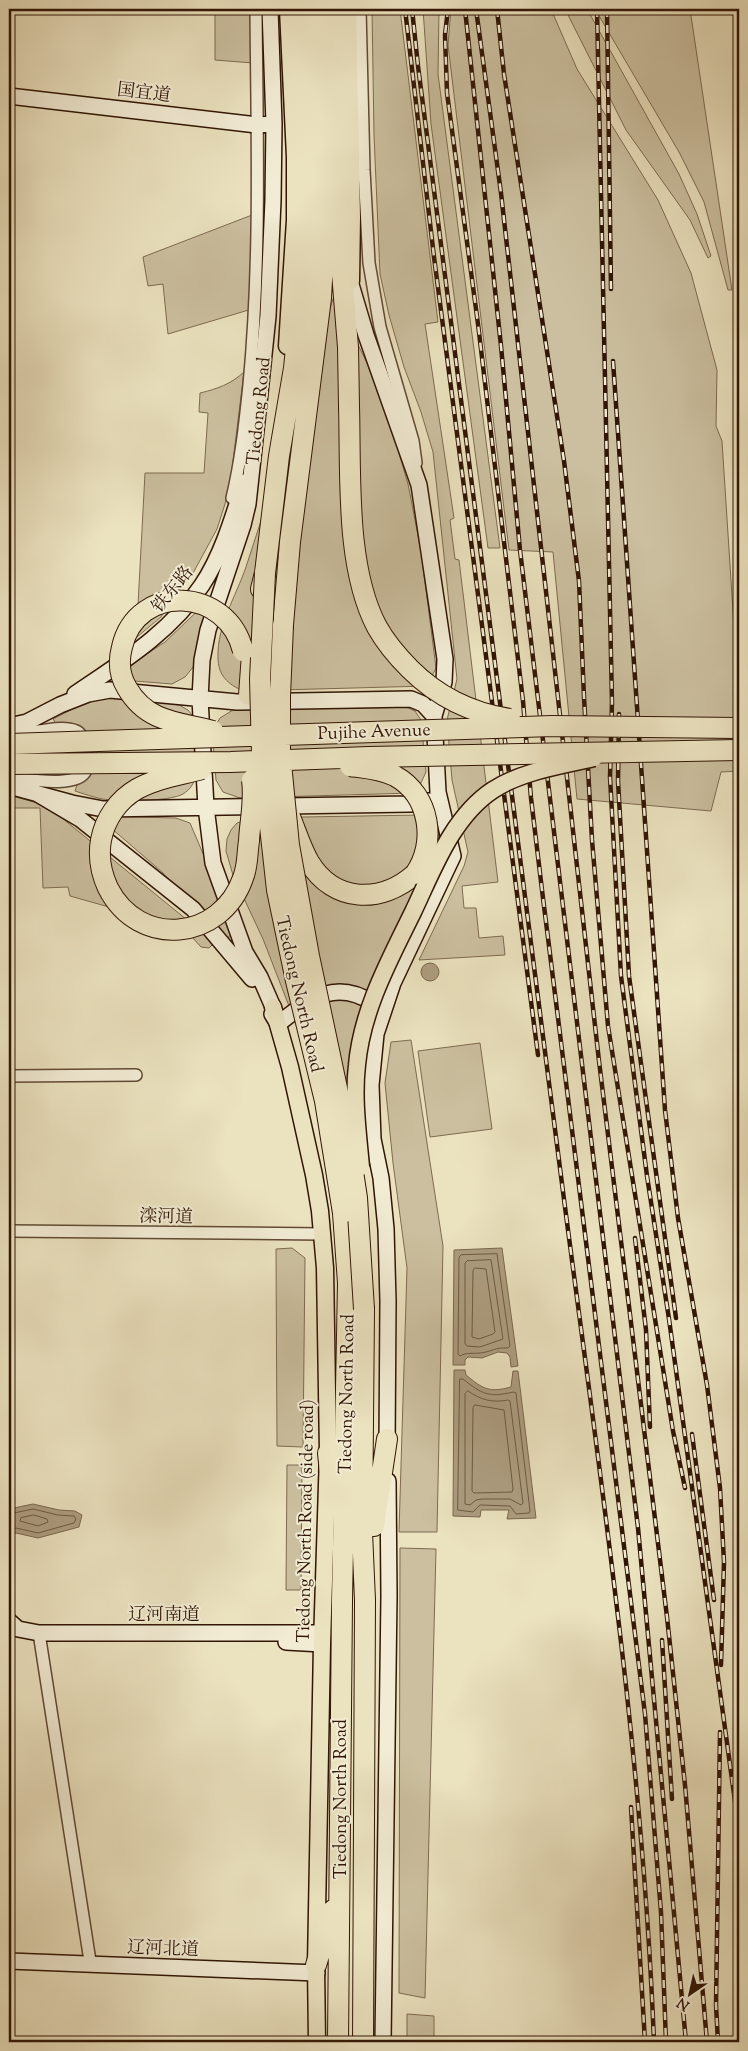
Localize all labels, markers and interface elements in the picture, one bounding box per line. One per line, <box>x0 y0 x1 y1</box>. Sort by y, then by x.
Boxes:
street label: 国宜道 <box>115 78 172 110</box>
street label: Tiedong Road <box>241 356 279 467</box>
street label: 铁东路 <box>146 561 201 619</box>
street label: Pujihe Avenue <box>317 718 431 748</box>
street label: Tiedong North Road <box>267 914 329 1075</box>
street label: 滦河道 <box>139 1205 193 1231</box>
street label: Tiedong North Road <box>334 1314 362 1474</box>
street label: Tiedong North Road (side road) <box>292 1399 322 1643</box>
street label: 辽河南道 <box>128 1603 200 1629</box>
street label: Tiedong North Road <box>329 1719 355 1879</box>
street label: 辽河北道 <box>126 1936 199 1964</box>
north arrow <box>666 1968 716 2018</box>
text: N <box>674 1992 694 2015</box>

